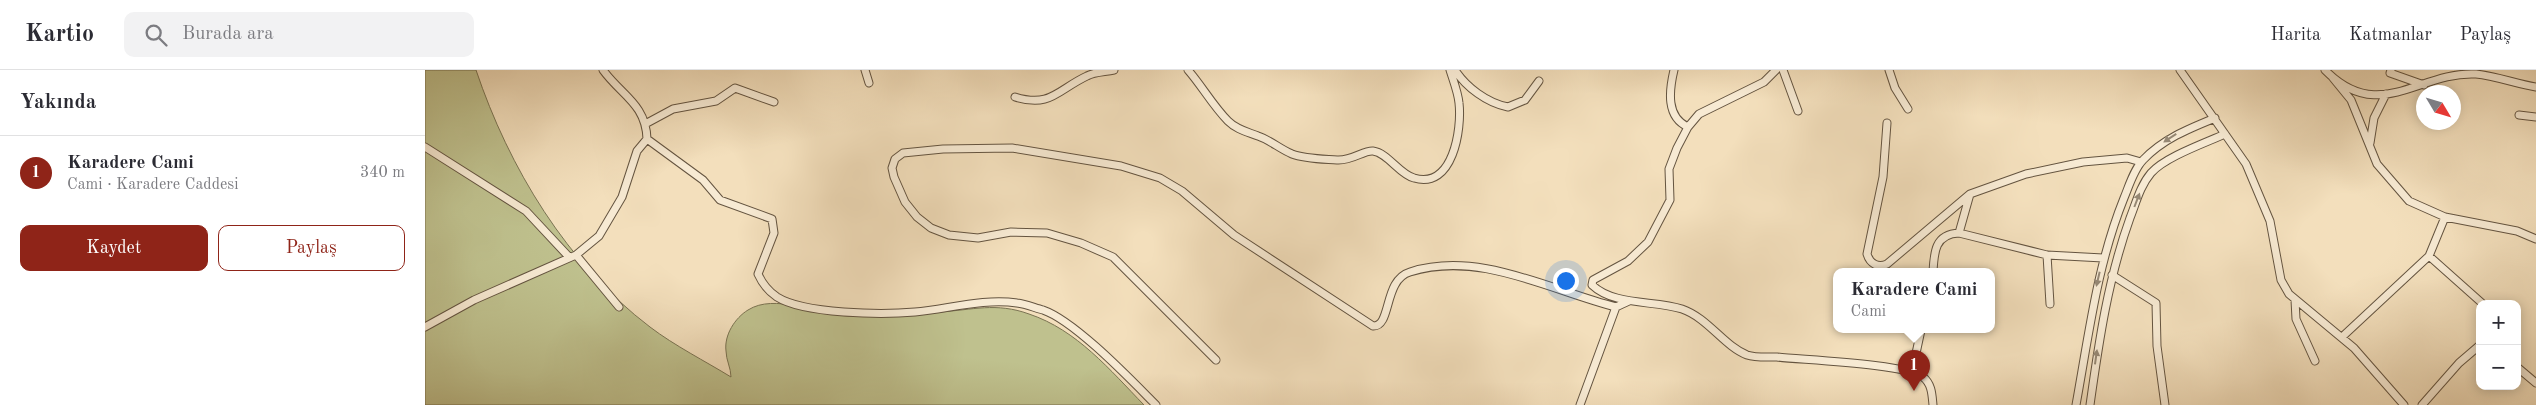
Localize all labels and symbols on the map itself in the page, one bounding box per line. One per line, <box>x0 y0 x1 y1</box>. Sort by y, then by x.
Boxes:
north arrow <box>2416 85 2461 130</box>
one-way arrow <box>2164 134 2177 143</box>
one-way arrow <box>2133 192 2141 207</box>
your location <box>1553 268 1579 294</box>
one-way arrow <box>2094 271 2102 286</box>
one-way arrow <box>2093 348 2101 364</box>
pin: 1 <box>1898 350 1930 391</box>

